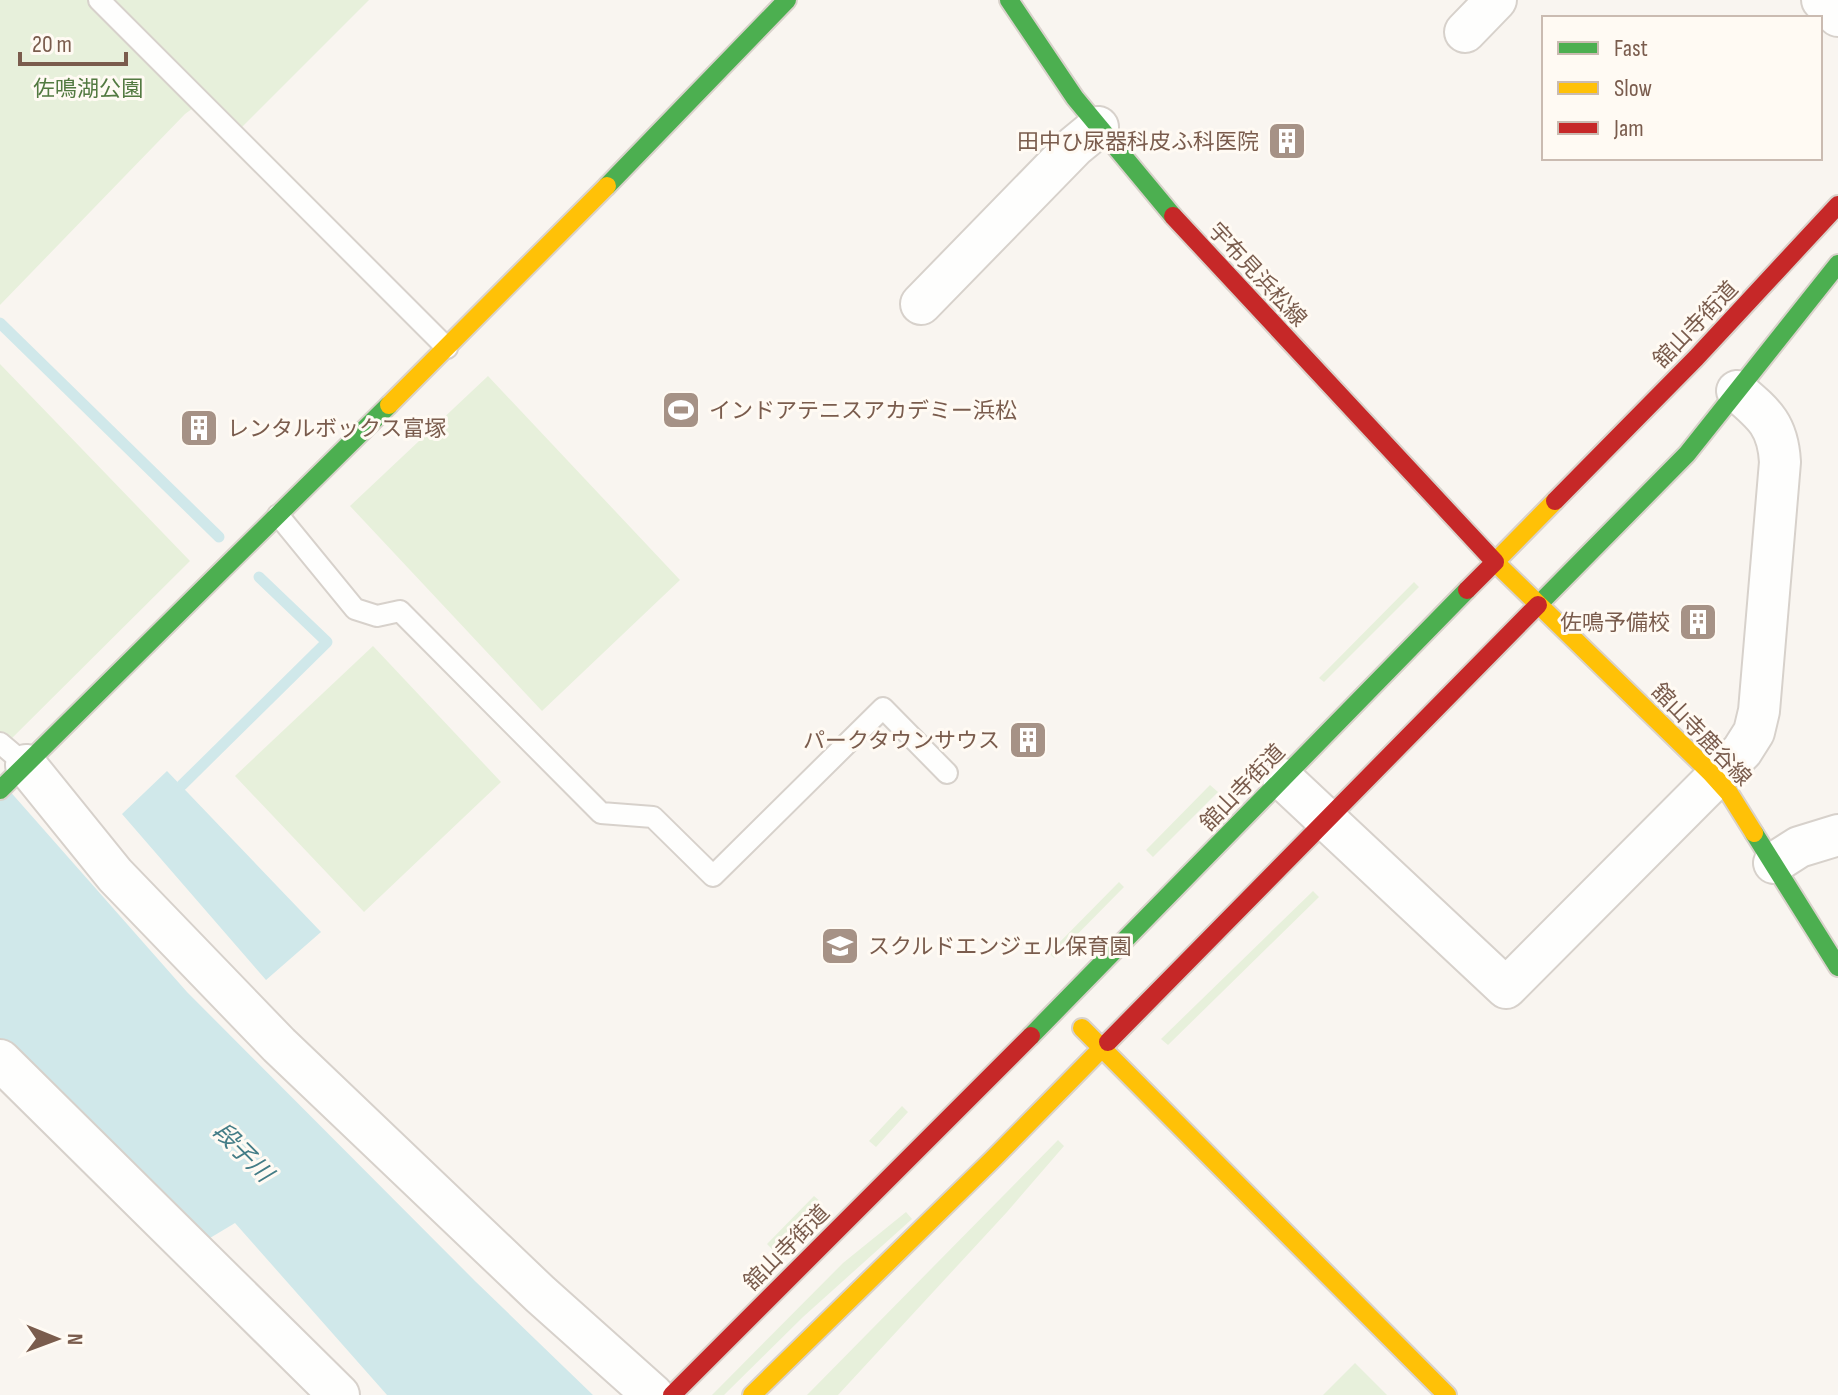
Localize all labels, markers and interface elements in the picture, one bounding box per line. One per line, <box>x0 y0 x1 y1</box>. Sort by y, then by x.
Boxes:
scale bar <box>20 16 126 66</box>
legend <box>1542 16 1822 160</box>
text: 20 m <box>32 30 72 59</box>
text: Fast <box>1614 34 1648 63</box>
text: Slow <box>1614 74 1652 103</box>
park label: 佐鳴湖公園 <box>33 76 143 103</box>
text: Jam <box>1613 114 1644 143</box>
building icon: 田中ひ尿器科皮ふ科医院 <box>1266 120 1308 162</box>
place label: 田中ひ尿器科皮ふ科医院 <box>1017 129 1259 156</box>
street label: 宇布見浜松線 <box>1202 218 1312 333</box>
street label: 舘山寺街道 <box>1648 276 1744 374</box>
sports icon: インドアテニスアカデミー浜松 <box>660 389 702 431</box>
place label: インドアテニスアカデミー浜松 <box>709 398 1017 425</box>
building icon: レンタルボックス富塚 <box>178 407 220 449</box>
place label: レンタルボックス富塚 <box>227 416 446 443</box>
building icon: 佐鳴予備校 <box>1677 601 1719 643</box>
place label: 佐鳴予備校 <box>1560 610 1670 637</box>
street label: 舘山寺鹿谷線 <box>1645 678 1756 792</box>
building icon: パークタウンサウス <box>1007 719 1049 761</box>
place label: パークタウンサウス <box>803 728 1000 755</box>
street label: 舘山寺街道 <box>1195 739 1291 837</box>
school or university icon: スクルドエンジェル保育園 <box>819 925 861 967</box>
place label: スクルドエンジェル保育園 <box>868 934 1131 961</box>
water label: 段子川 <box>207 1117 280 1190</box>
street label: 舘山寺街道 <box>739 1200 836 1297</box>
north arrow <box>16 1299 96 1379</box>
text: N <box>61 1333 88 1345</box>

